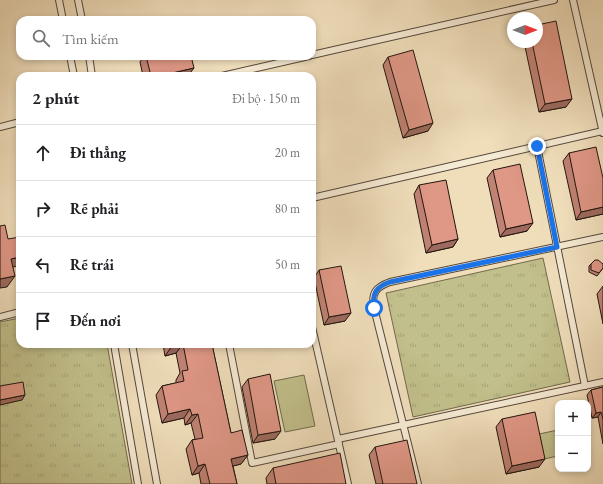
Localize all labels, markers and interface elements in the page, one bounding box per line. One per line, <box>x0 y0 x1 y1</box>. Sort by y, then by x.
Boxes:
north arrow <box>507 12 543 48</box>
search box <box>16 16 316 60</box>
icon: search <box>30 27 52 49</box>
text: Tìm kiếm <box>62 29 119 48</box>
text: 2 phút <box>32 87 79 109</box>
text: Đi bộ · 150 m <box>232 90 300 107</box>
route end <box>528 137 546 155</box>
icon: ahead <box>32 142 54 164</box>
text: Đi thẳng <box>70 143 126 162</box>
text: 20 m <box>275 144 300 161</box>
icon: right <box>32 198 54 220</box>
text: Rẽ phải <box>70 199 119 218</box>
text: 80 m <box>275 200 300 217</box>
icon: left <box>32 254 54 276</box>
text: Rẽ trái <box>70 255 114 274</box>
text: 50 m <box>275 256 300 273</box>
route start <box>365 299 383 317</box>
icon: arrive <box>32 310 54 332</box>
text: Đến nơi <box>70 311 121 330</box>
map controls <box>555 400 591 472</box>
button: + <box>555 400 591 436</box>
button: − <box>555 436 591 472</box>

